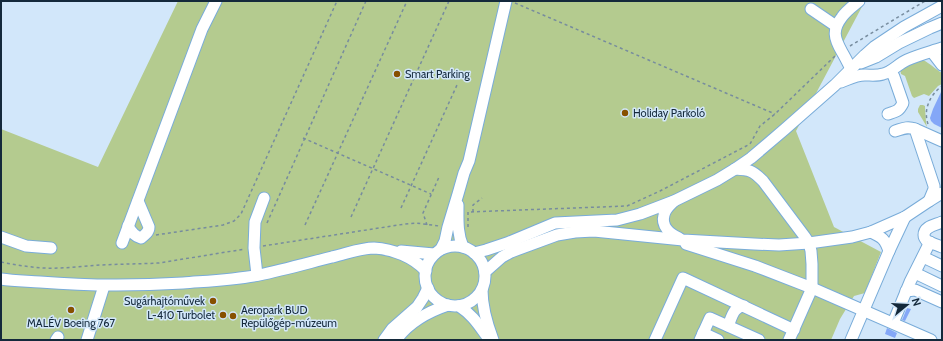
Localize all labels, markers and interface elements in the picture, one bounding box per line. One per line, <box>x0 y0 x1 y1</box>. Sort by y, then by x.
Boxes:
place label: Smart Parking <box>405 67 470 81</box>
marker: Smart Parking <box>392 69 402 79</box>
place label: Holiday Parkoló <box>633 106 705 120</box>
marker: Holiday Parkoló <box>620 108 630 118</box>
north arrow <box>887 285 927 325</box>
place label: Sugárhajtóművek <box>124 294 205 308</box>
marker: Sugárhajtóművek <box>208 296 218 306</box>
text: N <box>909 296 924 308</box>
place label: Aeropark BUD Repülőgép-múzeum <box>241 303 337 330</box>
marker: MALÉV Boeing 767 <box>66 305 76 315</box>
place label: L-410 Turbolet <box>147 308 215 322</box>
marker: L-410 Turbolet <box>218 310 228 320</box>
marker: Aeropark BUD Repülőgép-múzeum <box>228 311 238 321</box>
place label: MALÉV Boeing 767 <box>27 316 116 330</box>

